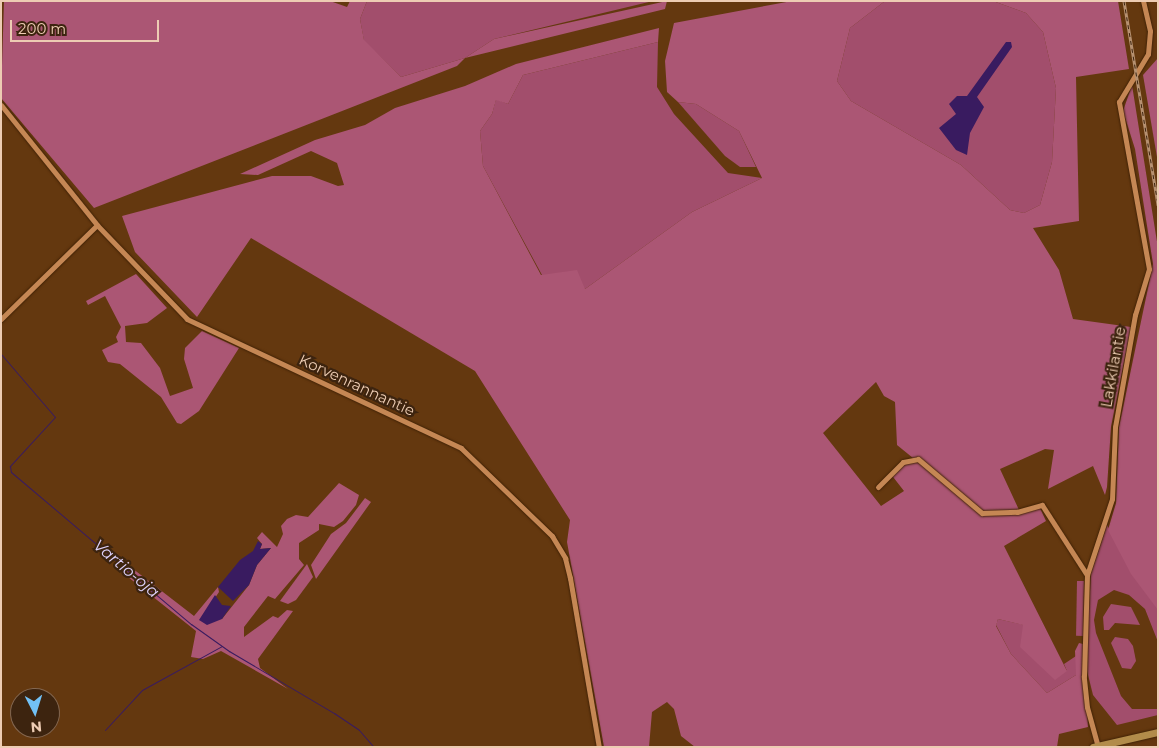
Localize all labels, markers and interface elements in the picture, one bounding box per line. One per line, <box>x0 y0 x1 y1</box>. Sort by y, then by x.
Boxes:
scale bar <box>12 10 161 42</box>
text: 200 m <box>18 19 66 38</box>
street label: Lakkilantie <box>1097 325 1129 409</box>
street label: Korvenrannantie <box>296 350 418 420</box>
water label: Vartio-oja <box>89 536 163 602</box>
north arrow <box>10 688 60 738</box>
text: N <box>30 717 43 736</box>

